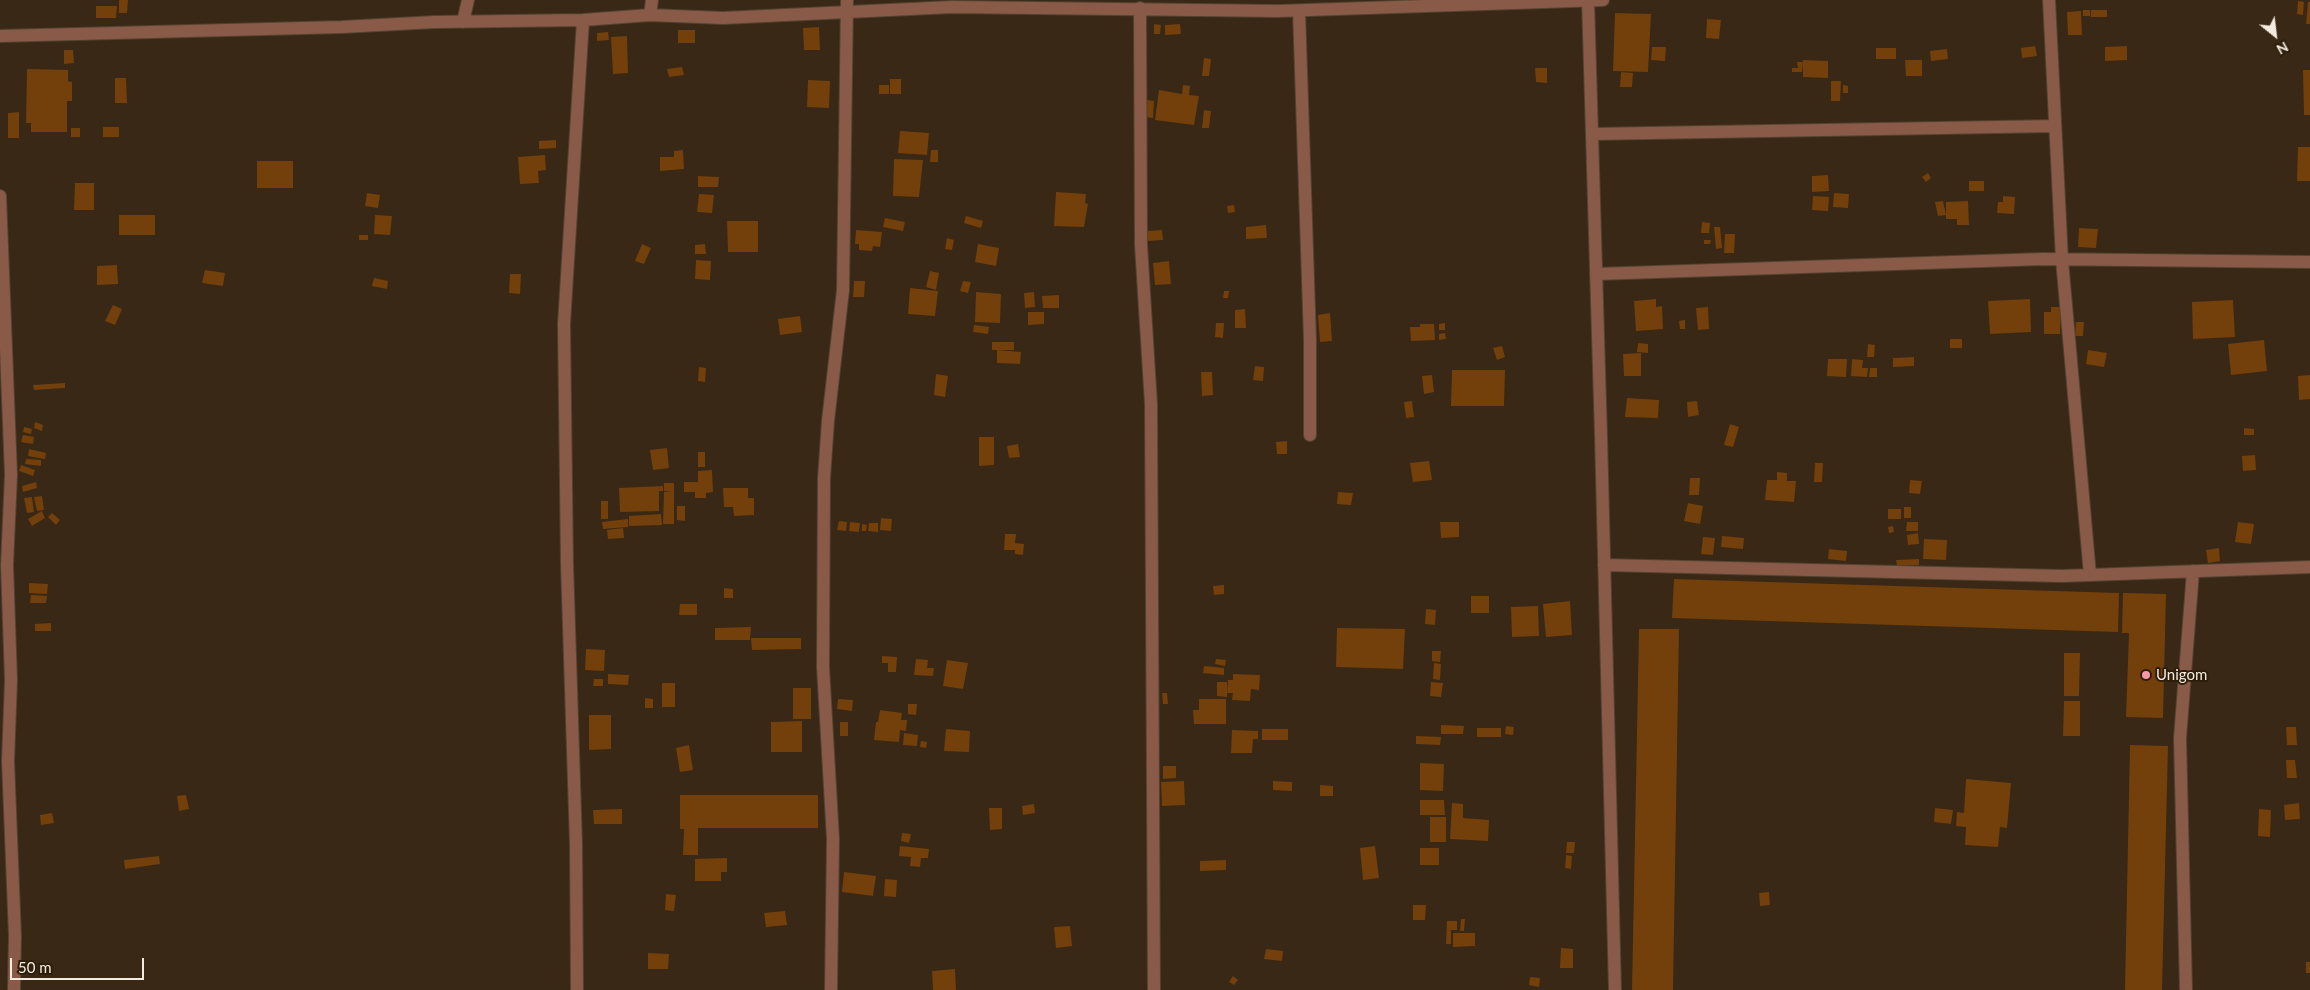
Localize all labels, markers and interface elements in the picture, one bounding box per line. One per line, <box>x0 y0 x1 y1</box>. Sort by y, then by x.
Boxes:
north arrow <box>2250 10 2300 60</box>
text: N <box>2274 39 2291 59</box>
place label: Unigom <box>2156 666 2207 684</box>
marker: Unigom <box>2140 669 2152 681</box>
scale bar <box>12 948 146 980</box>
text: 50 m <box>18 958 52 976</box>

